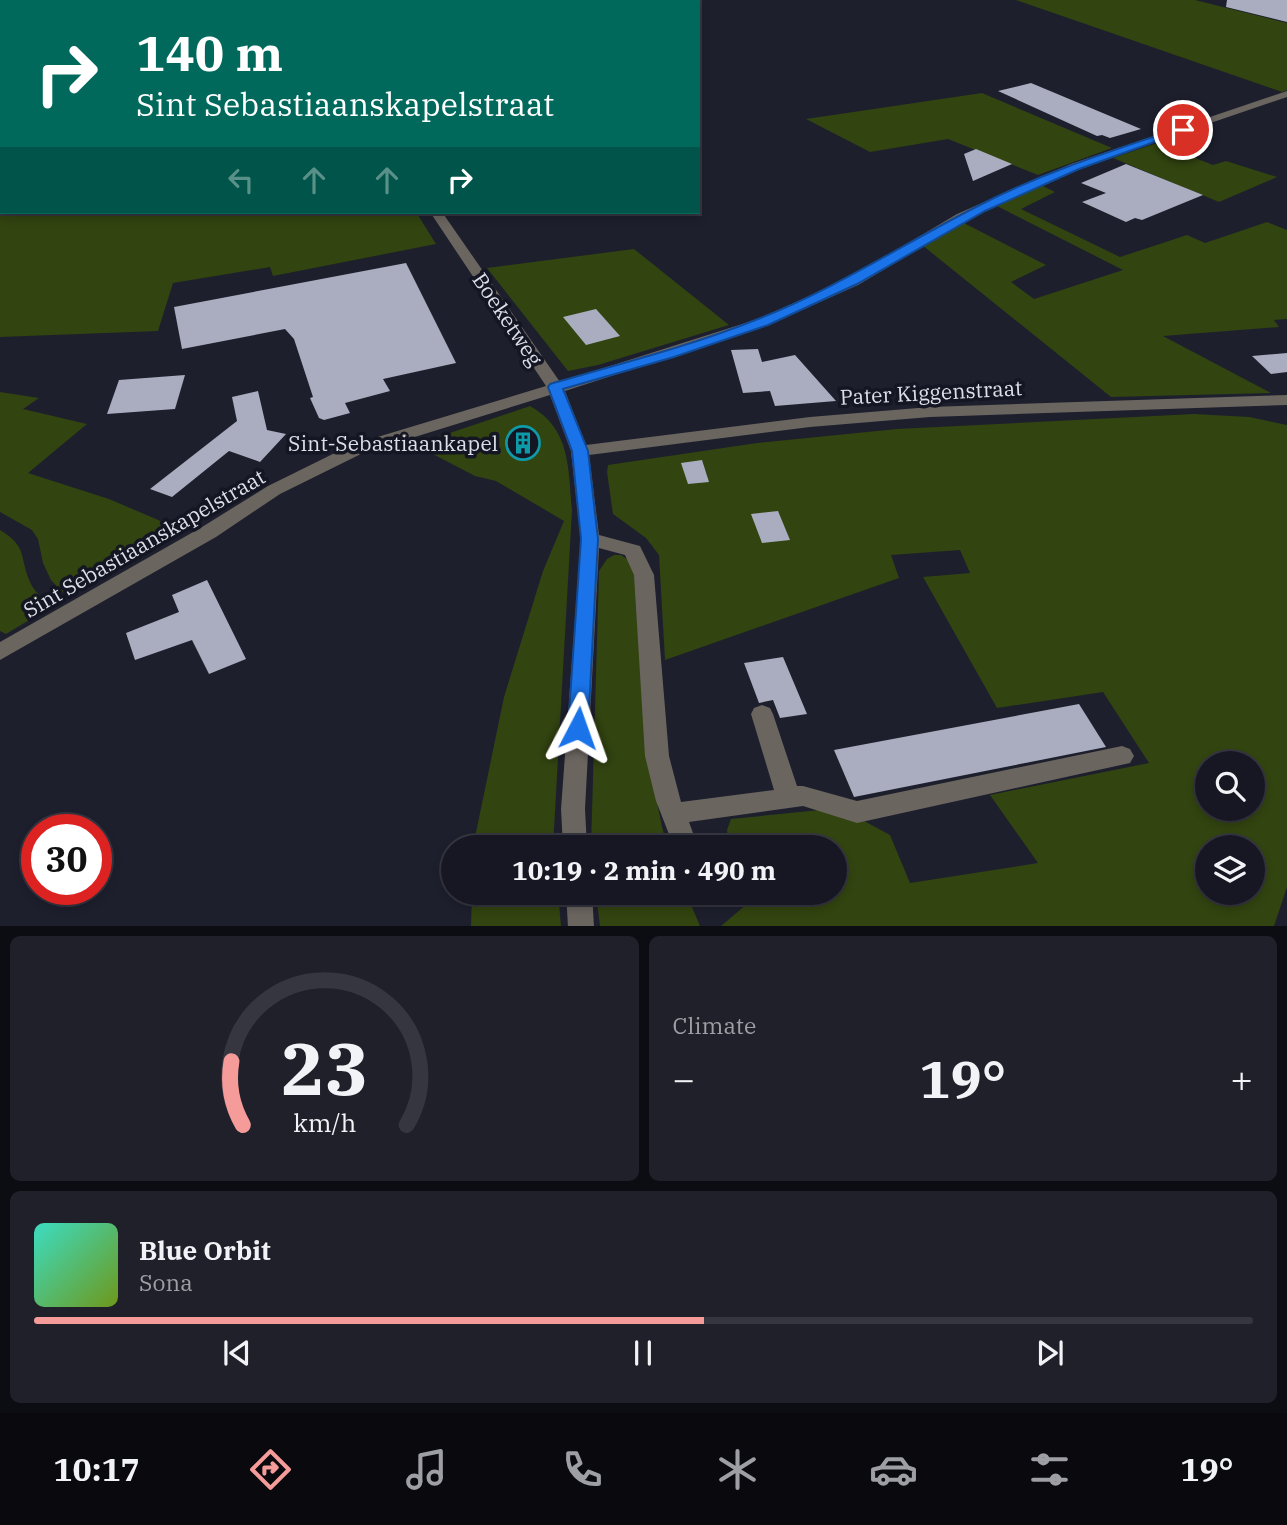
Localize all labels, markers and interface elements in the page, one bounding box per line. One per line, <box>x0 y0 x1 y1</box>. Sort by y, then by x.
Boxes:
text: 140 m <box>136 21 283 84</box>
icon: right <box>21 28 112 119</box>
text: Sint Sebastiaanskapelstraat <box>136 83 554 125</box>
pin <box>1153 100 1213 160</box>
icon: arrive <box>1164 111 1202 149</box>
icon: left <box>222 161 260 199</box>
icon: ahead <box>295 161 333 199</box>
icon: ahead <box>368 161 406 199</box>
icon: right <box>441 161 479 199</box>
street label: Boeketweg <box>467 267 550 372</box>
street label: Pater Kiggenstraat <box>839 373 1023 411</box>
building icon: Sint-Sebastiaankapel <box>504 424 542 462</box>
place label: Sint-Sebastiaankapel <box>288 429 498 457</box>
street label: Sint Sebastiaanskapelstraat <box>18 462 270 624</box>
position arrow <box>541 691 615 765</box>
map controls <box>1195 751 1265 905</box>
button: search <box>1195 751 1265 821</box>
speed limit sign: 30 <box>21 814 112 905</box>
button: layers <box>1195 835 1265 905</box>
text: 10:19 · 2 min · 490 m <box>512 853 776 887</box>
text: Climate <box>673 1010 756 1040</box>
text: 23 <box>281 1020 368 1115</box>
text: 19° <box>919 1045 1006 1112</box>
text: − <box>673 1054 695 1103</box>
text: + <box>1230 1054 1253 1103</box>
text: km/h <box>293 1105 356 1138</box>
text: Blue Orbit <box>139 1233 271 1267</box>
text: Sona <box>139 1267 193 1297</box>
icon: previous <box>218 1334 256 1372</box>
icon: pause <box>624 1334 662 1372</box>
icon: next <box>1031 1334 1069 1372</box>
icon: directions <box>246 1445 295 1494</box>
icon: music <box>402 1445 451 1494</box>
icon: phone <box>558 1445 607 1494</box>
icon: climate <box>713 1445 762 1494</box>
icon: car <box>869 1445 918 1494</box>
icon: filters <box>1025 1445 1074 1494</box>
text: 10:17 <box>53 1448 140 1490</box>
text: 19° <box>1180 1448 1234 1490</box>

